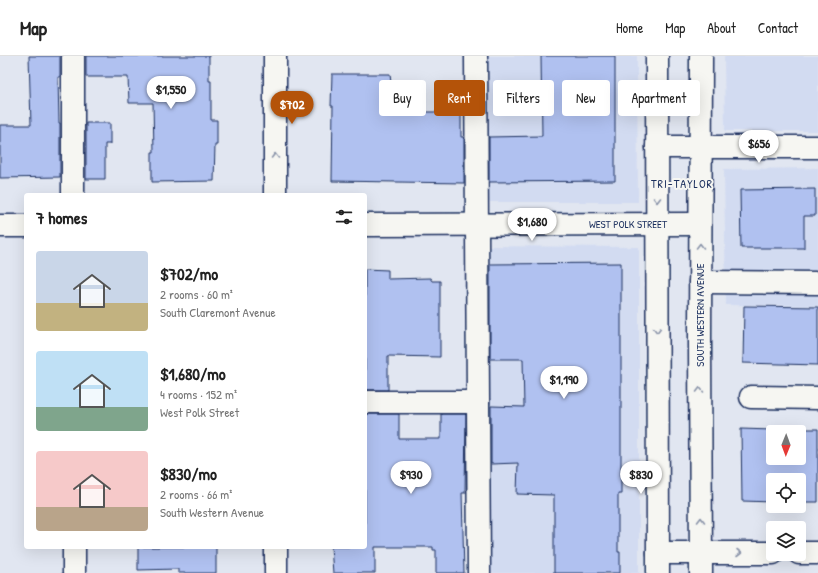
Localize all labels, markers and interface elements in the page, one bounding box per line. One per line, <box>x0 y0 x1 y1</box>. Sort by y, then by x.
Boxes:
text: Map <box>20 15 47 41</box>
text: Home <box>616 18 643 37</box>
text: Map <box>665 18 685 37</box>
text: About <box>707 18 736 37</box>
text: Contact <box>758 18 798 37</box>
pin: $1,550 <box>138 76 204 110</box>
text: $1,550 <box>156 80 186 98</box>
chip: Buy <box>379 80 426 116</box>
chip: Rent <box>434 80 485 116</box>
chip: Filters <box>493 80 554 116</box>
chip: New <box>562 80 610 116</box>
chip: Apartment <box>618 80 700 116</box>
pin: $702 <box>268 91 316 125</box>
text: $702 <box>280 95 304 113</box>
pin: $656 <box>735 130 783 164</box>
text: $656 <box>748 134 770 152</box>
one-way arrow <box>271 153 279 159</box>
district label: TRI-TAYLOR <box>651 175 713 192</box>
one-way arrow <box>653 197 661 203</box>
text: 7 homes <box>36 206 87 229</box>
icon: filters <box>333 206 355 228</box>
pin: $1,680 <box>499 208 565 242</box>
text: $1,680 <box>517 212 547 230</box>
street label: WEST POLK STREET <box>589 217 668 231</box>
one-way arrow <box>696 243 704 249</box>
text: $702/mo <box>160 262 218 285</box>
street label: SOUTH WESTERN AVENUE <box>693 263 707 367</box>
icon: home <box>68 267 116 315</box>
text: 2 rooms · 60 m² <box>160 285 233 303</box>
text: South Claremont Avenue <box>160 303 276 321</box>
one-way arrow <box>653 327 661 333</box>
text: $1,680/mo <box>160 362 226 385</box>
pin: $1,190 <box>531 366 597 400</box>
icon: home <box>68 367 116 415</box>
text: $1,190 <box>549 370 579 388</box>
text: 4 rooms · 152 m² <box>160 385 237 403</box>
one-way arrow <box>696 387 704 393</box>
text: West Polk Street <box>160 403 239 421</box>
north arrow <box>766 425 806 465</box>
map controls <box>766 425 806 561</box>
pin: $930 <box>387 461 435 495</box>
pin: $830 <box>617 461 665 495</box>
text: $830/mo <box>160 462 217 485</box>
text: $930 <box>399 465 423 483</box>
text: $830 <box>629 465 653 483</box>
icon: home <box>68 467 116 515</box>
button: locate <box>766 473 806 513</box>
text: 2 rooms · 66 m² <box>160 485 232 503</box>
text: South Western Avenue <box>160 503 264 521</box>
one-way arrow <box>697 517 705 523</box>
button: layers <box>766 521 806 561</box>
one-way arrow <box>736 549 742 557</box>

